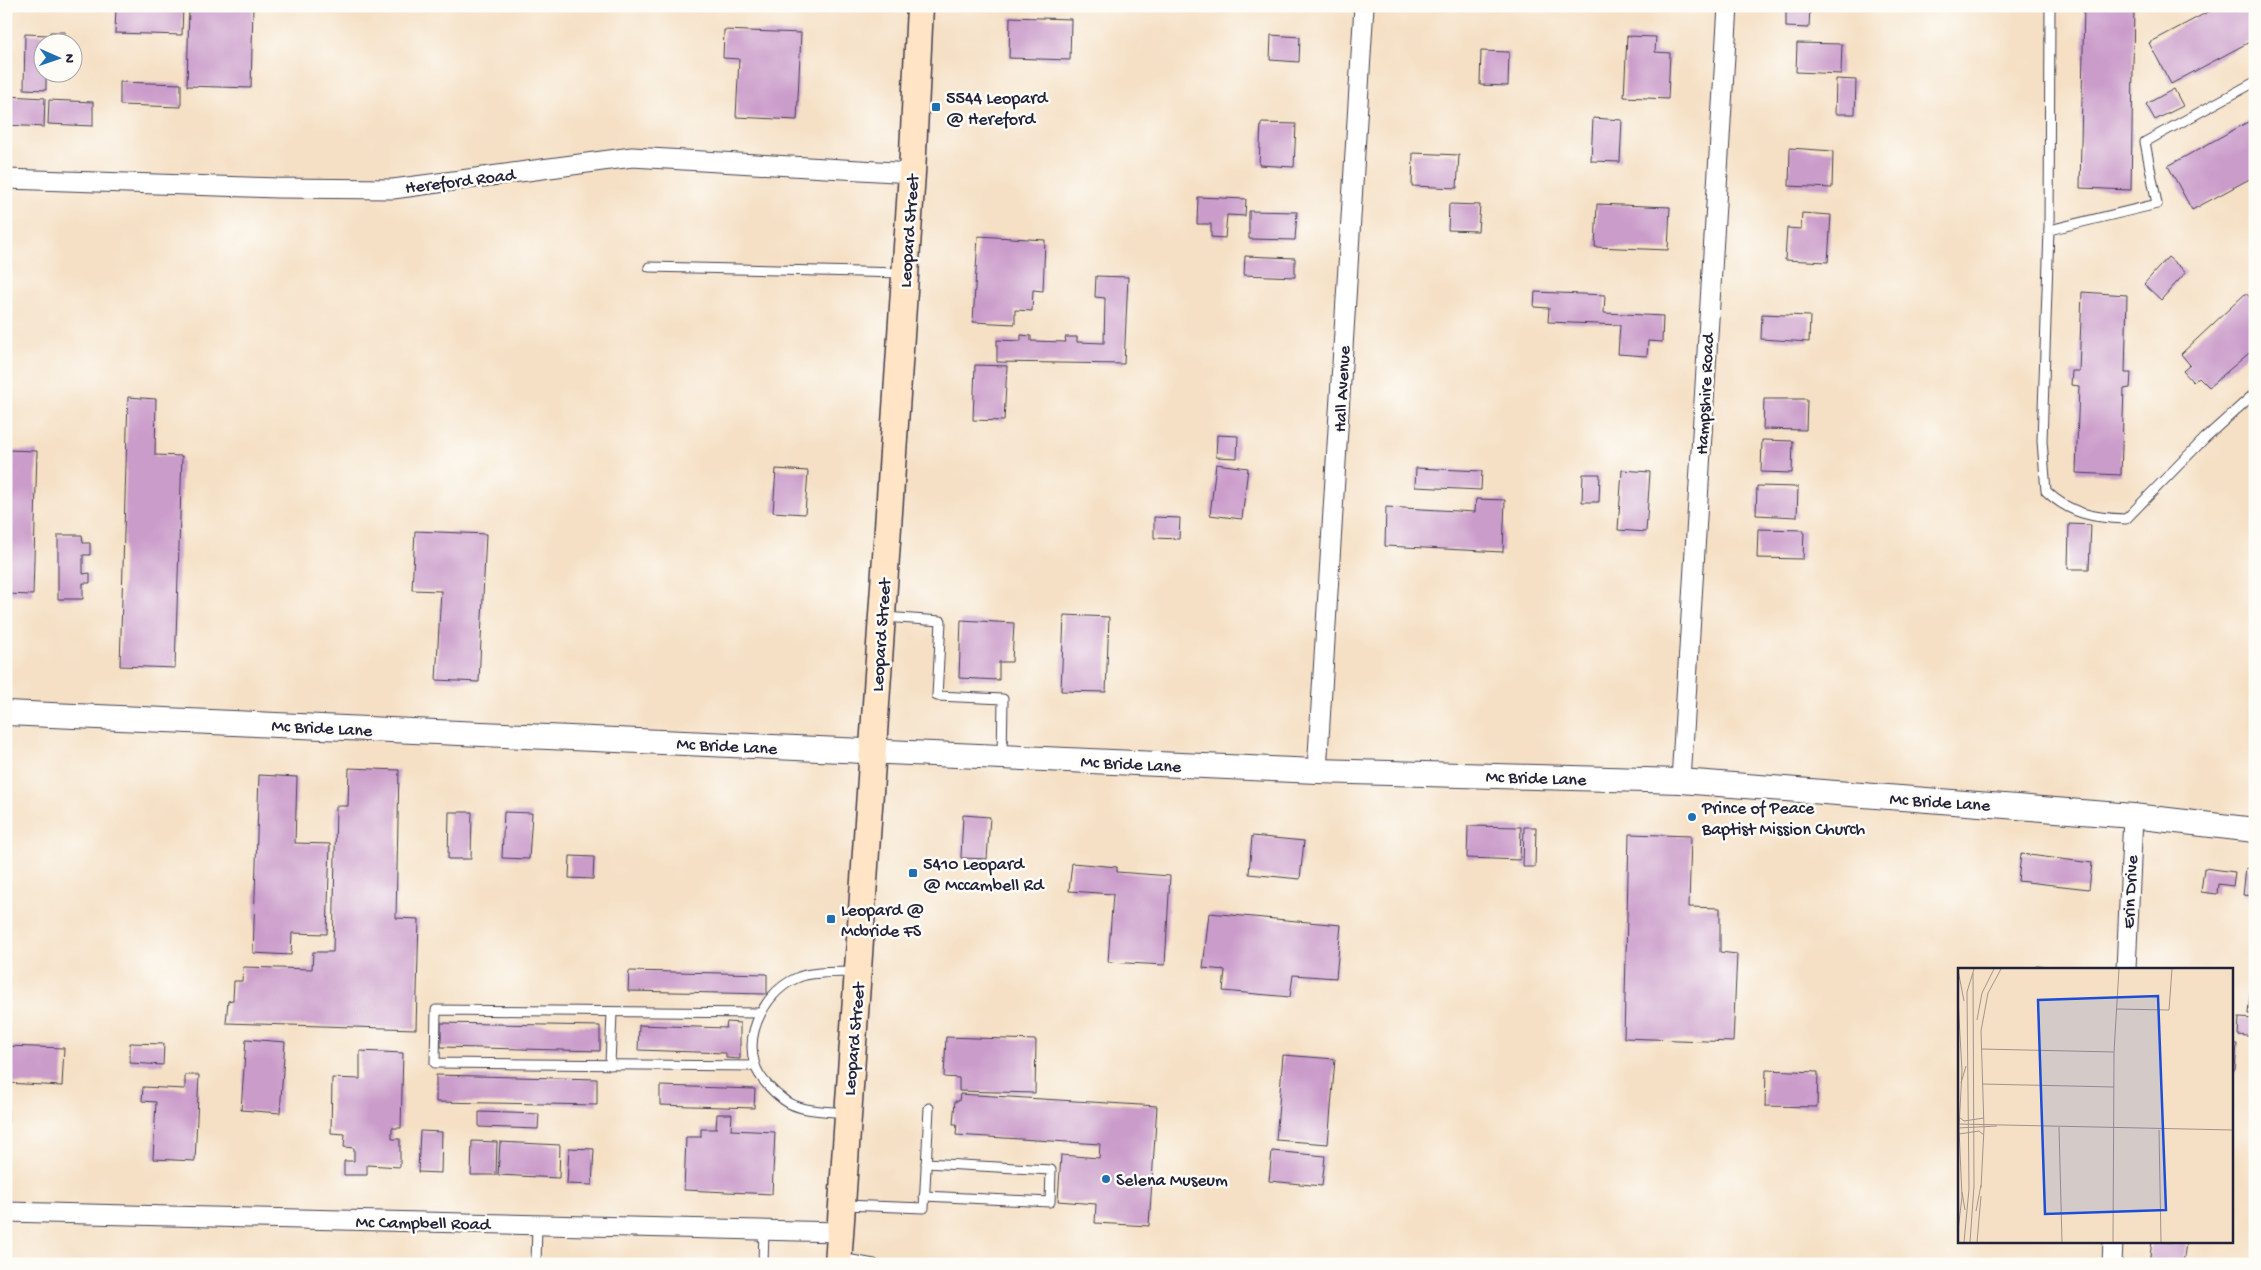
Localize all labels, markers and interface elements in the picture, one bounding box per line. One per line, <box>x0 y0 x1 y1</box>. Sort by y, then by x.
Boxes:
north arrow <box>32 32 82 82</box>
text: N <box>60 54 77 63</box>
place label: 5544 Leopard @ Hereford <box>946 89 1049 131</box>
marker: 5544 Leopard @ Hereford <box>930 101 942 113</box>
street label: Hereford Road <box>404 165 518 200</box>
street label: Leopard Street <box>896 172 925 288</box>
street label: Hampshire Road <box>1693 332 1720 455</box>
street label: Hall Avenue <box>1331 345 1356 433</box>
street label: Leopard Street <box>868 576 897 692</box>
street label: Mc Bride Lane <box>271 716 373 743</box>
street label: Mc Bride Lane <box>676 734 778 761</box>
street label: Mc Bride Lane <box>1080 752 1182 779</box>
street label: Mc Bride Lane <box>1485 767 1587 792</box>
street label: Mc Bride Lane <box>1889 790 1992 818</box>
place label: Prince of Peace Baptist Mission Church <box>1701 799 1866 841</box>
marker: Prince of Peace Baptist Mission Church <box>1686 811 1698 823</box>
street label: Erin Drive <box>2119 854 2144 929</box>
place label: 5410 Leopard @ Mccambell Rd <box>923 855 1045 897</box>
marker: 5410 Leopard @ Mccambell Rd <box>907 867 919 879</box>
place label: Leopard @ Mcbride FS <box>841 901 924 943</box>
marker: Leopard @ Mcbride FS <box>825 913 837 925</box>
inset map <box>1958 968 2234 1242</box>
street label: Leopard Street <box>840 980 871 1097</box>
place label: Selena Museum <box>1116 1171 1228 1192</box>
marker: Selena Museum <box>1100 1173 1112 1185</box>
street label: Mc Campbell Road <box>356 1213 492 1236</box>

